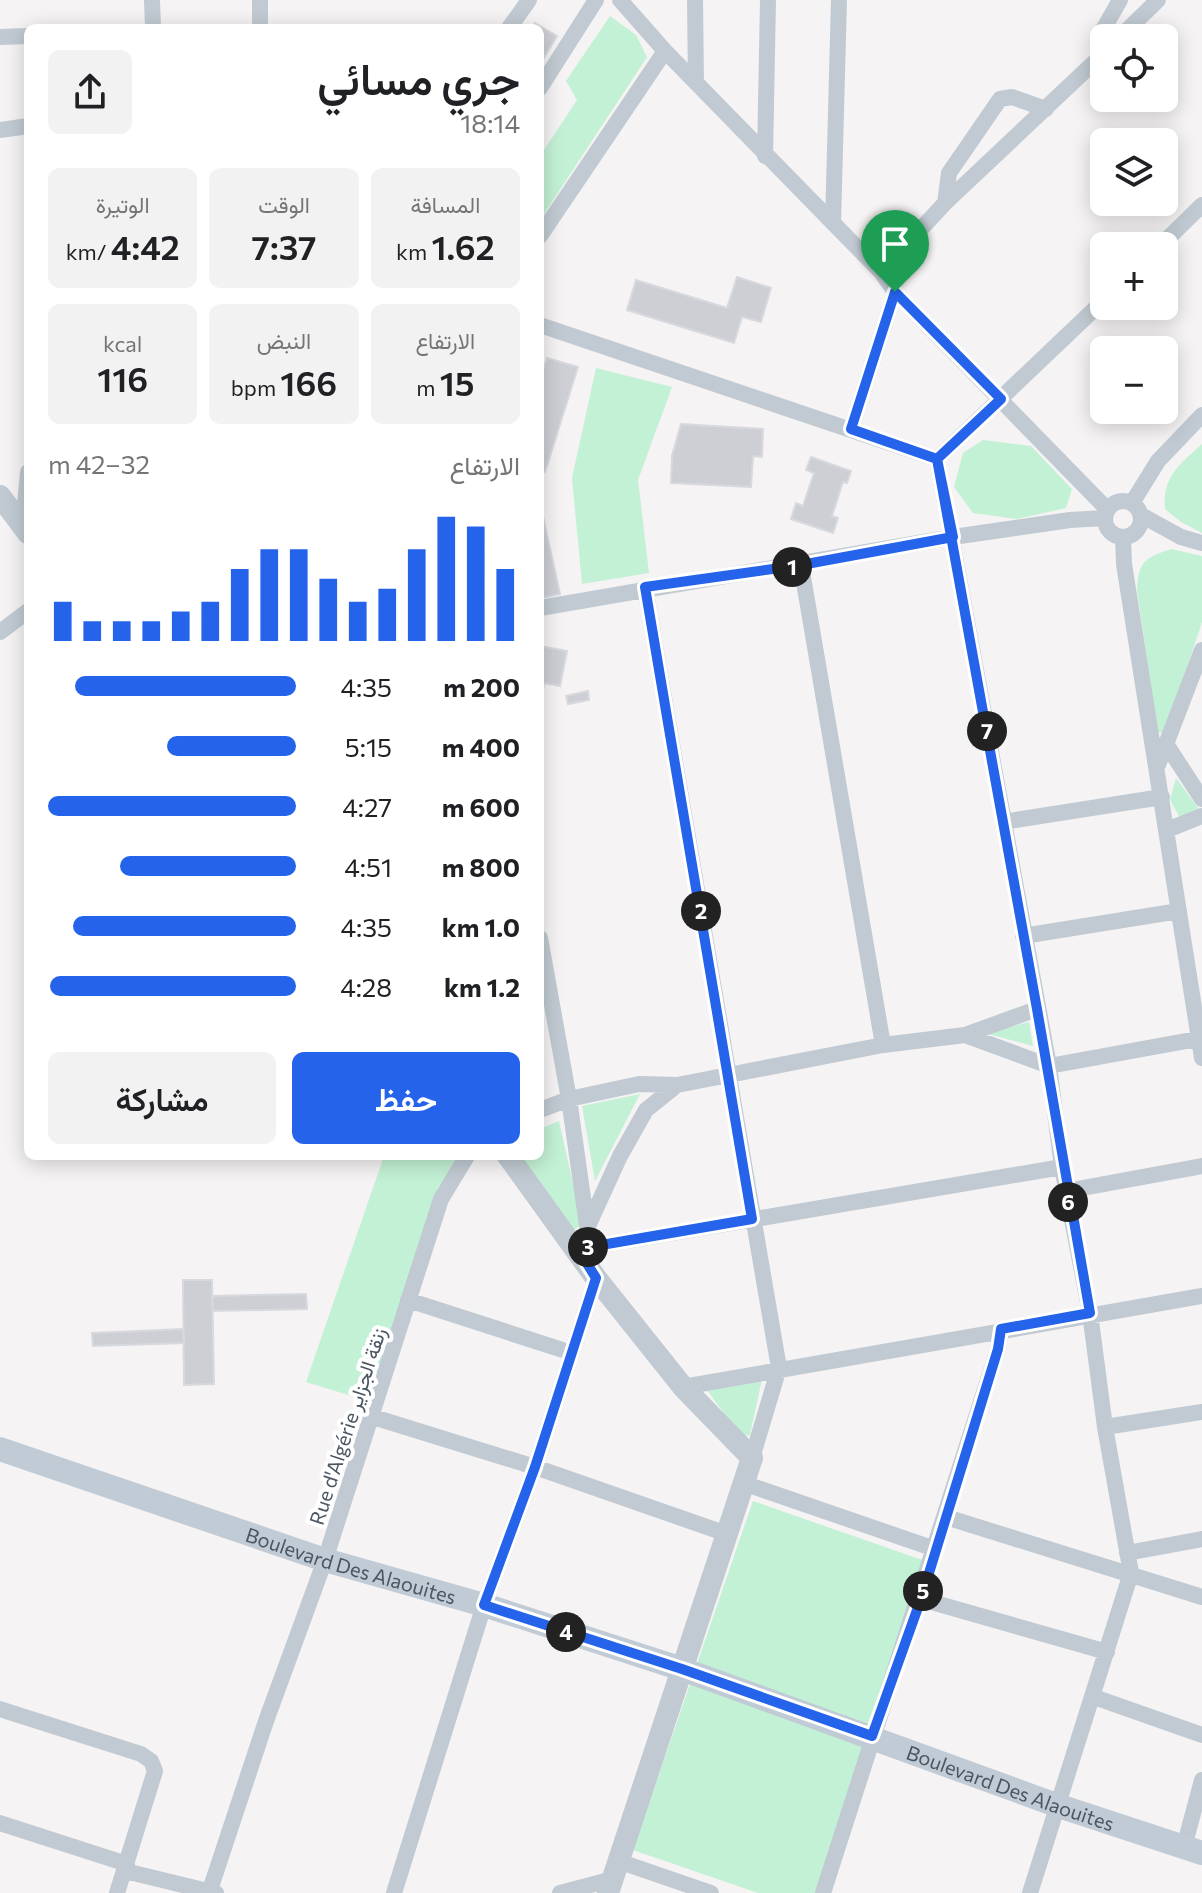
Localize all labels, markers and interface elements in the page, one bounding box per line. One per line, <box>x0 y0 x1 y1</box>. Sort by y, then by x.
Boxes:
map controls <box>1090 24 1178 424</box>
button: locate <box>1090 24 1178 112</box>
button: share <box>48 50 132 134</box>
text: جري مسائي <box>317 50 520 104</box>
text: 18:14 <box>460 107 520 138</box>
button: layers <box>1090 128 1178 216</box>
text: الوتيرة <box>96 191 150 218</box>
text: الوقت <box>258 191 310 218</box>
text: المسافة <box>410 191 480 218</box>
pin <box>861 210 929 292</box>
icon: arrive <box>873 222 917 266</box>
text: 4:42 <box>111 225 180 267</box>
text: 7:37 <box>252 225 317 267</box>
text: 1.62 <box>431 225 495 267</box>
button: + <box>1090 232 1178 320</box>
text: /km <box>66 238 111 265</box>
text: km <box>396 238 431 265</box>
text: النبض <box>257 327 311 354</box>
text: الارتفاع <box>415 327 475 354</box>
text: kcal <box>103 330 142 357</box>
button: − <box>1090 336 1178 424</box>
text: 116 <box>97 357 148 399</box>
text: 166 <box>280 361 337 403</box>
text: 15 <box>440 361 474 403</box>
text: bpm <box>231 374 280 401</box>
text: m <box>416 374 440 401</box>
text: 32–42 m <box>48 448 150 479</box>
text: الارتفاع <box>449 449 520 480</box>
pin: 1 <box>772 547 812 587</box>
text: 1 <box>787 553 797 580</box>
text: 4:35 <box>340 671 392 702</box>
text: 200 m <box>443 671 520 702</box>
pin: 7 <box>967 711 1007 751</box>
text: 7 <box>981 717 993 744</box>
text: 5:15 <box>345 731 392 762</box>
text: 400 m <box>442 731 520 762</box>
text: 4:27 <box>342 791 392 822</box>
text: 600 m <box>442 791 520 822</box>
text: 4:51 <box>344 851 392 882</box>
text: 800 m <box>442 851 520 882</box>
pin: 2 <box>681 891 721 931</box>
text: 2 <box>695 897 707 924</box>
text: 4:35 <box>340 911 392 942</box>
text: 1.0 km <box>442 911 520 942</box>
text: 4:28 <box>340 971 392 1002</box>
text: 1.2 km <box>444 971 520 1002</box>
button: مشاركة <box>48 1052 276 1144</box>
button: حفظ <box>292 1052 520 1144</box>
pin: 6 <box>1048 1182 1088 1222</box>
text: 6 <box>1061 1188 1075 1215</box>
pin: 3 <box>568 1227 608 1267</box>
text: 3 <box>582 1233 594 1260</box>
street label: Rue d'Algérie زنقة الجزاير <box>304 1324 392 1528</box>
street label: Boulevard Des Alaouites <box>243 1522 459 1609</box>
pin: 5 <box>903 1571 943 1611</box>
text: 5 <box>917 1577 929 1604</box>
pin: 4 <box>546 1612 586 1652</box>
text: 4 <box>559 1618 573 1645</box>
street label: Boulevard Des Alaouites <box>903 1740 1117 1835</box>

